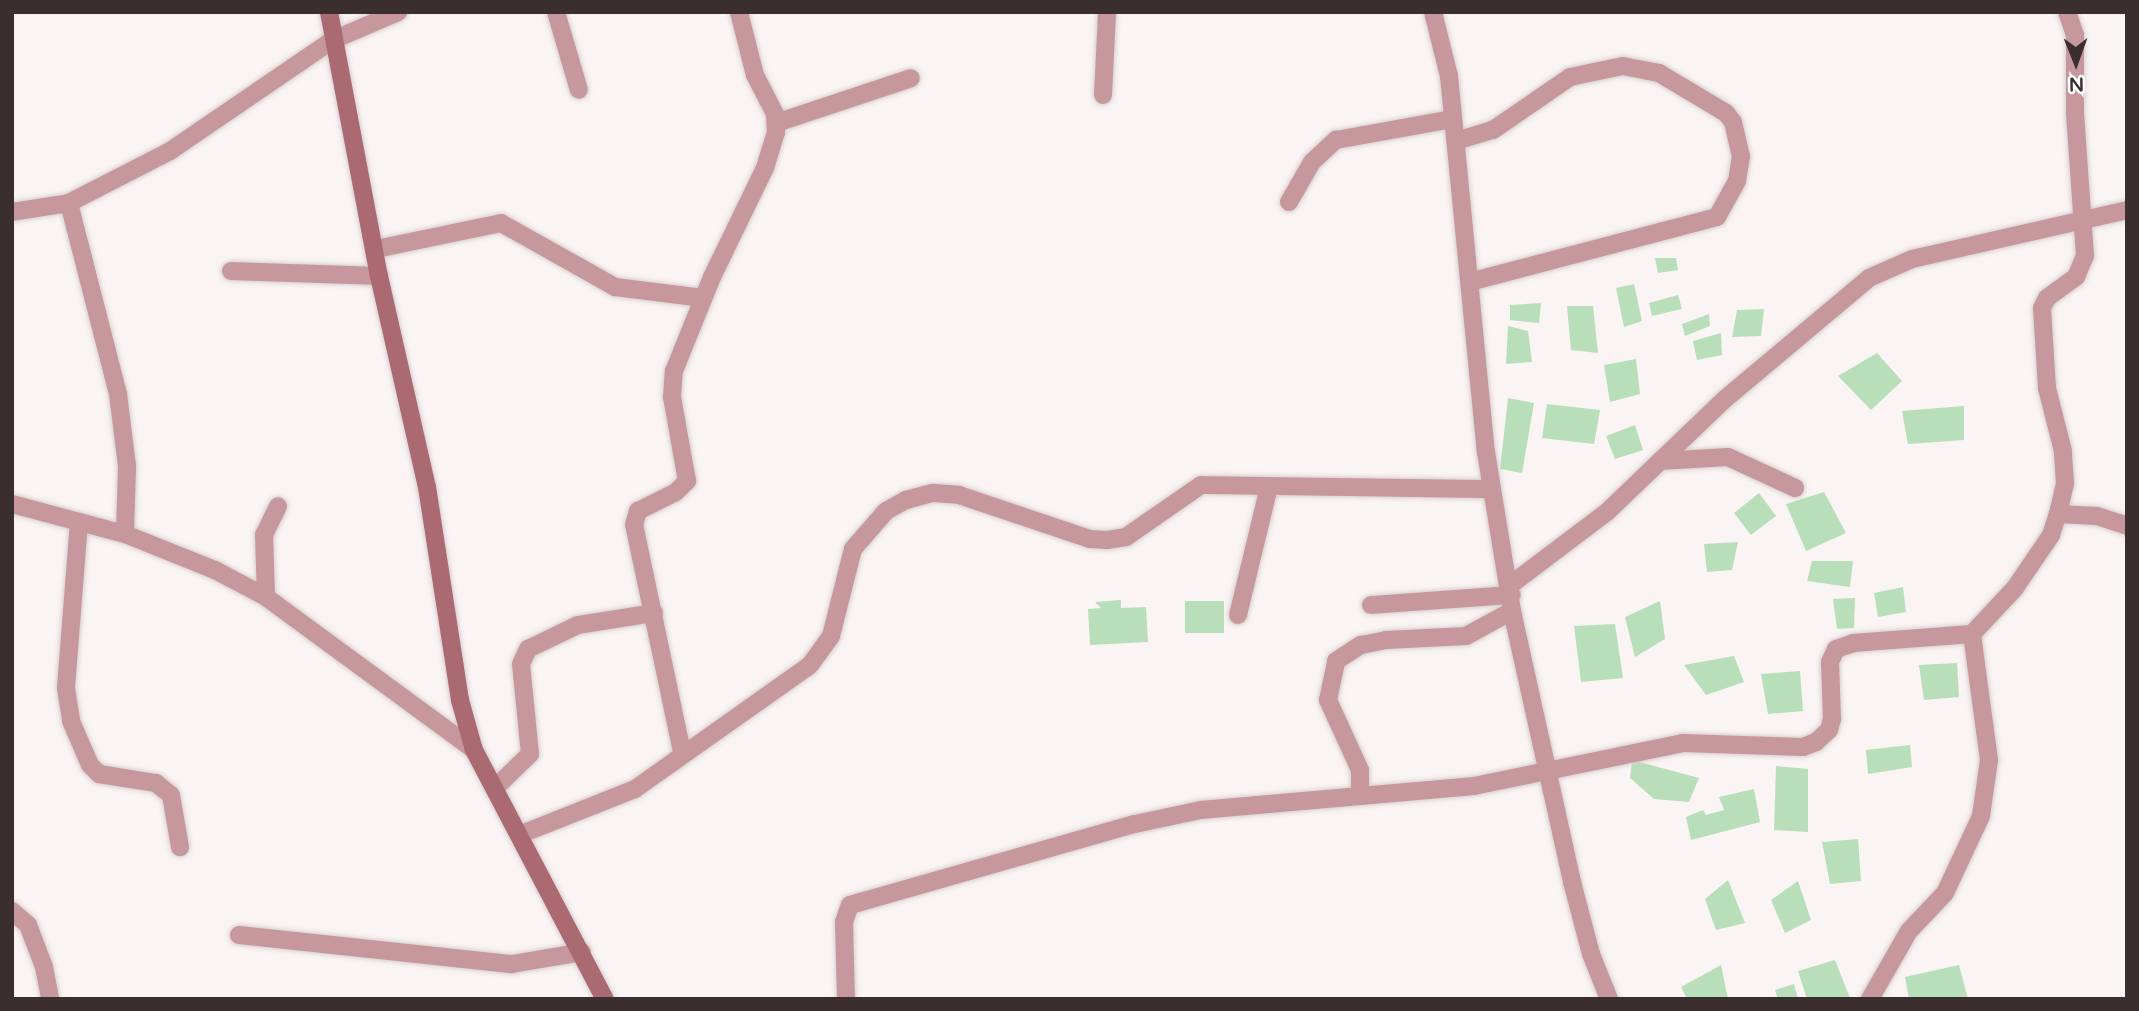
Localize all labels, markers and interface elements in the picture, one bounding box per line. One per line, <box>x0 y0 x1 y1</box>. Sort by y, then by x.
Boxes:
north arrow <box>2041 28 2111 98</box>
text: N <box>2069 73 2084 95</box>

